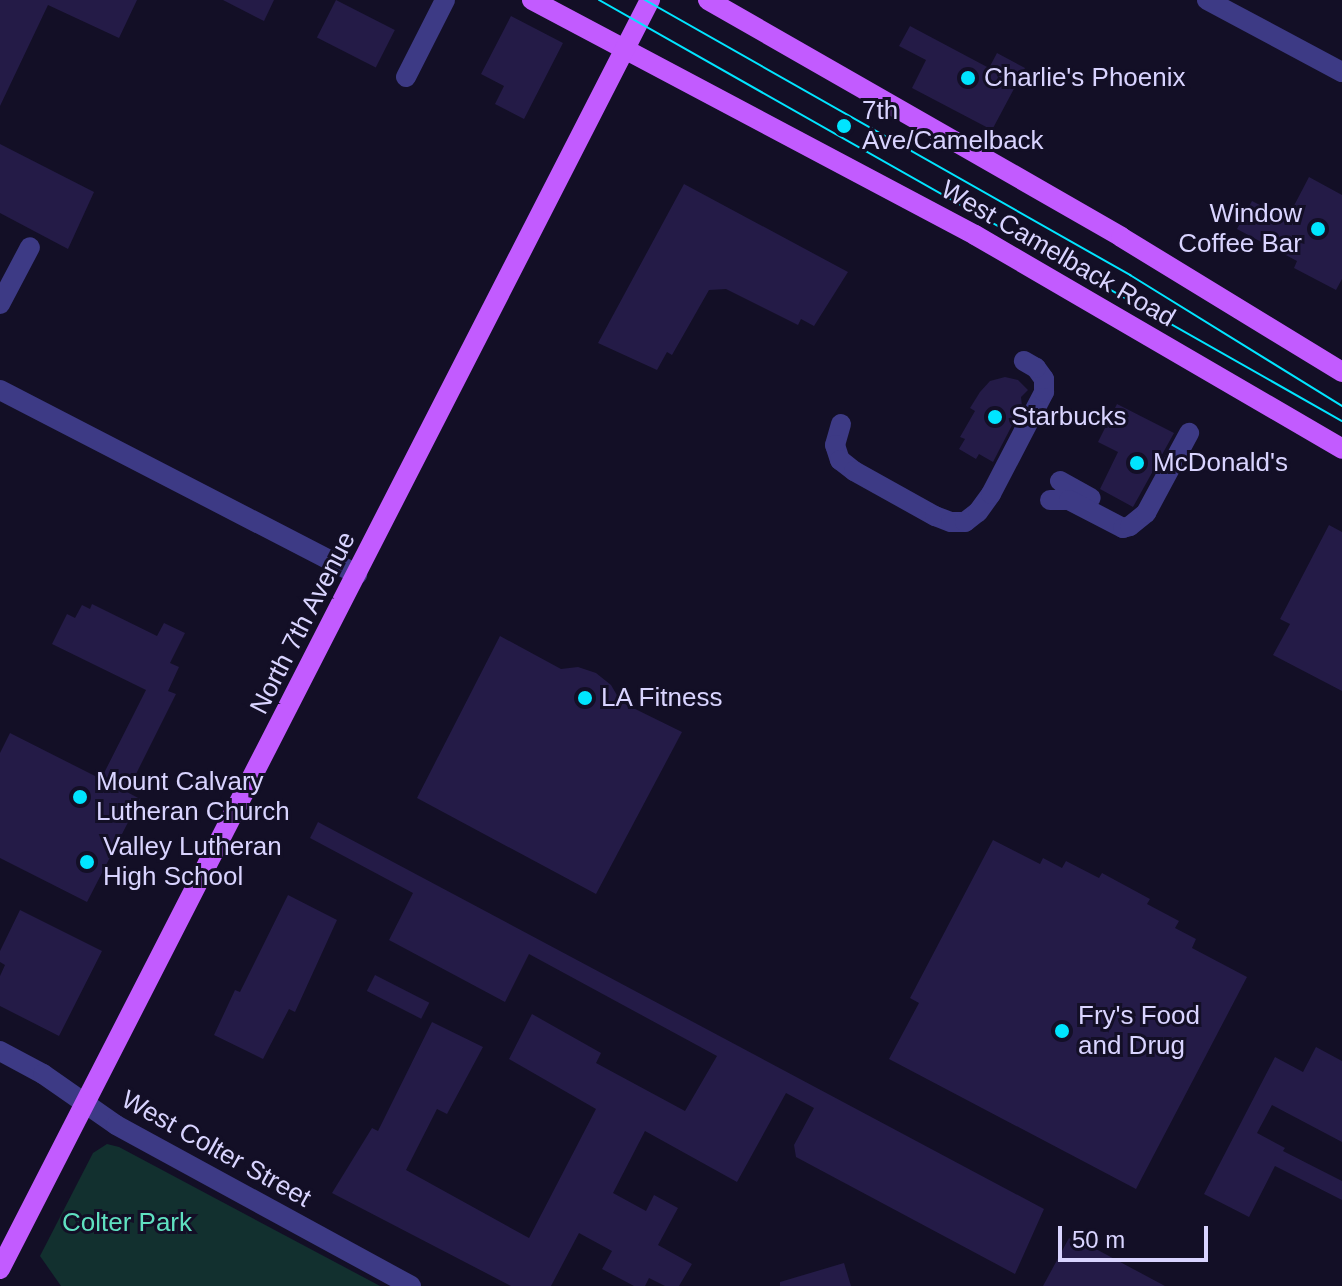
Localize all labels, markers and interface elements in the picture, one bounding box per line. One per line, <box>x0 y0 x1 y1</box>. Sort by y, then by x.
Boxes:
place label: Charlie's Phoenix <box>984 62 1186 94</box>
marker: Charlie's Phoenix <box>959 69 977 87</box>
place label: 7th Ave/Camelback <box>862 95 1044 156</box>
marker: 7th Ave/Camelback <box>833 115 855 137</box>
street label: West Camelback Road <box>935 174 1181 334</box>
place label: Window Coffee Bar <box>1178 198 1302 260</box>
marker: Window Coffee Bar <box>1309 220 1327 238</box>
place label: Starbucks <box>1011 401 1127 433</box>
marker: Starbucks <box>986 408 1004 426</box>
place label: McDonald's <box>1153 447 1288 479</box>
marker: McDonald's <box>1128 454 1146 472</box>
street label: North 7th Avenue <box>243 526 363 720</box>
place label: LA Fitness <box>601 682 724 714</box>
marker: LA Fitness <box>576 689 594 707</box>
place label: Mount Calvary Lutheran Church <box>96 766 290 828</box>
marker: Mount Calvary Lutheran Church <box>71 788 89 806</box>
place label: Valley Lutheran High School <box>103 831 282 892</box>
marker: Valley Lutheran High School <box>78 853 96 871</box>
place label: Fry's Food and Drug <box>1078 1000 1200 1062</box>
marker: Fry's Food and Drug <box>1053 1022 1071 1040</box>
street label: West Colter Street <box>116 1084 316 1214</box>
park label: Colter Park <box>62 1207 192 1239</box>
scale bar <box>1062 1210 1212 1260</box>
text: 50 m <box>1072 1226 1125 1253</box>

